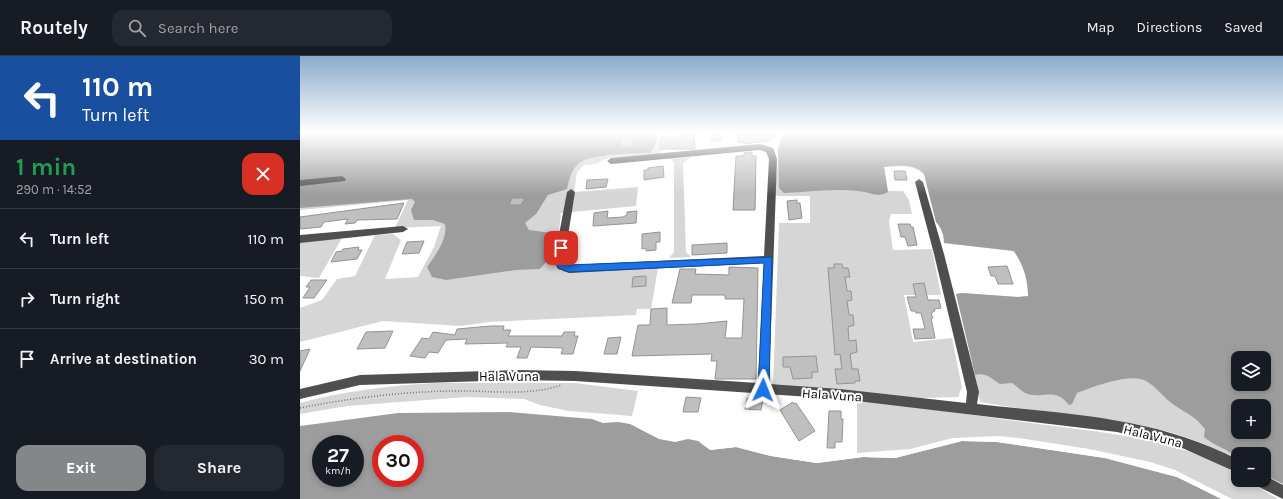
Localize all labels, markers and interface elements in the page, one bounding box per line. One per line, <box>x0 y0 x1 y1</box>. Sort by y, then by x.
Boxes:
search box <box>112 10 392 46</box>
text: Routely <box>20 17 88 39</box>
icon: search <box>126 17 148 39</box>
text: Search here <box>158 19 239 37</box>
text: Map <box>1087 19 1115 36</box>
text: Directions <box>1137 19 1202 36</box>
text: Saved <box>1224 19 1263 36</box>
text: 110 m <box>82 70 153 103</box>
icon: left <box>16 72 68 124</box>
text: Turn left <box>82 104 150 126</box>
text: 1 min <box>16 153 76 181</box>
button: close <box>242 153 284 195</box>
text: 290 m · 14:52 <box>16 182 92 197</box>
icon: left <box>16 228 38 250</box>
text: Turn left <box>50 230 109 248</box>
text: 110 m <box>248 230 284 248</box>
pin <box>544 231 578 265</box>
icon: arrive <box>550 237 572 259</box>
icon: right <box>16 288 38 310</box>
text: Turn right <box>50 290 120 308</box>
text: 150 m <box>244 290 284 308</box>
icon: arrive <box>16 348 38 370</box>
text: Arrive at destination <box>50 350 197 368</box>
text: 30 m <box>249 350 284 368</box>
map controls <box>1231 351 1271 487</box>
button: layers <box>1231 351 1271 391</box>
street label: Hala Vuna <box>479 369 539 384</box>
position arrow <box>742 369 784 411</box>
street label: Hala Vuna <box>802 385 862 405</box>
button: + <box>1231 399 1271 439</box>
street label: Hala Vuna <box>1122 421 1184 451</box>
speed limit sign: 30 <box>372 435 424 487</box>
text: 27 <box>327 444 349 467</box>
button: Exit <box>16 445 146 491</box>
button: Share <box>154 445 284 491</box>
button: − <box>1231 447 1271 487</box>
text: km/h <box>325 465 351 477</box>

